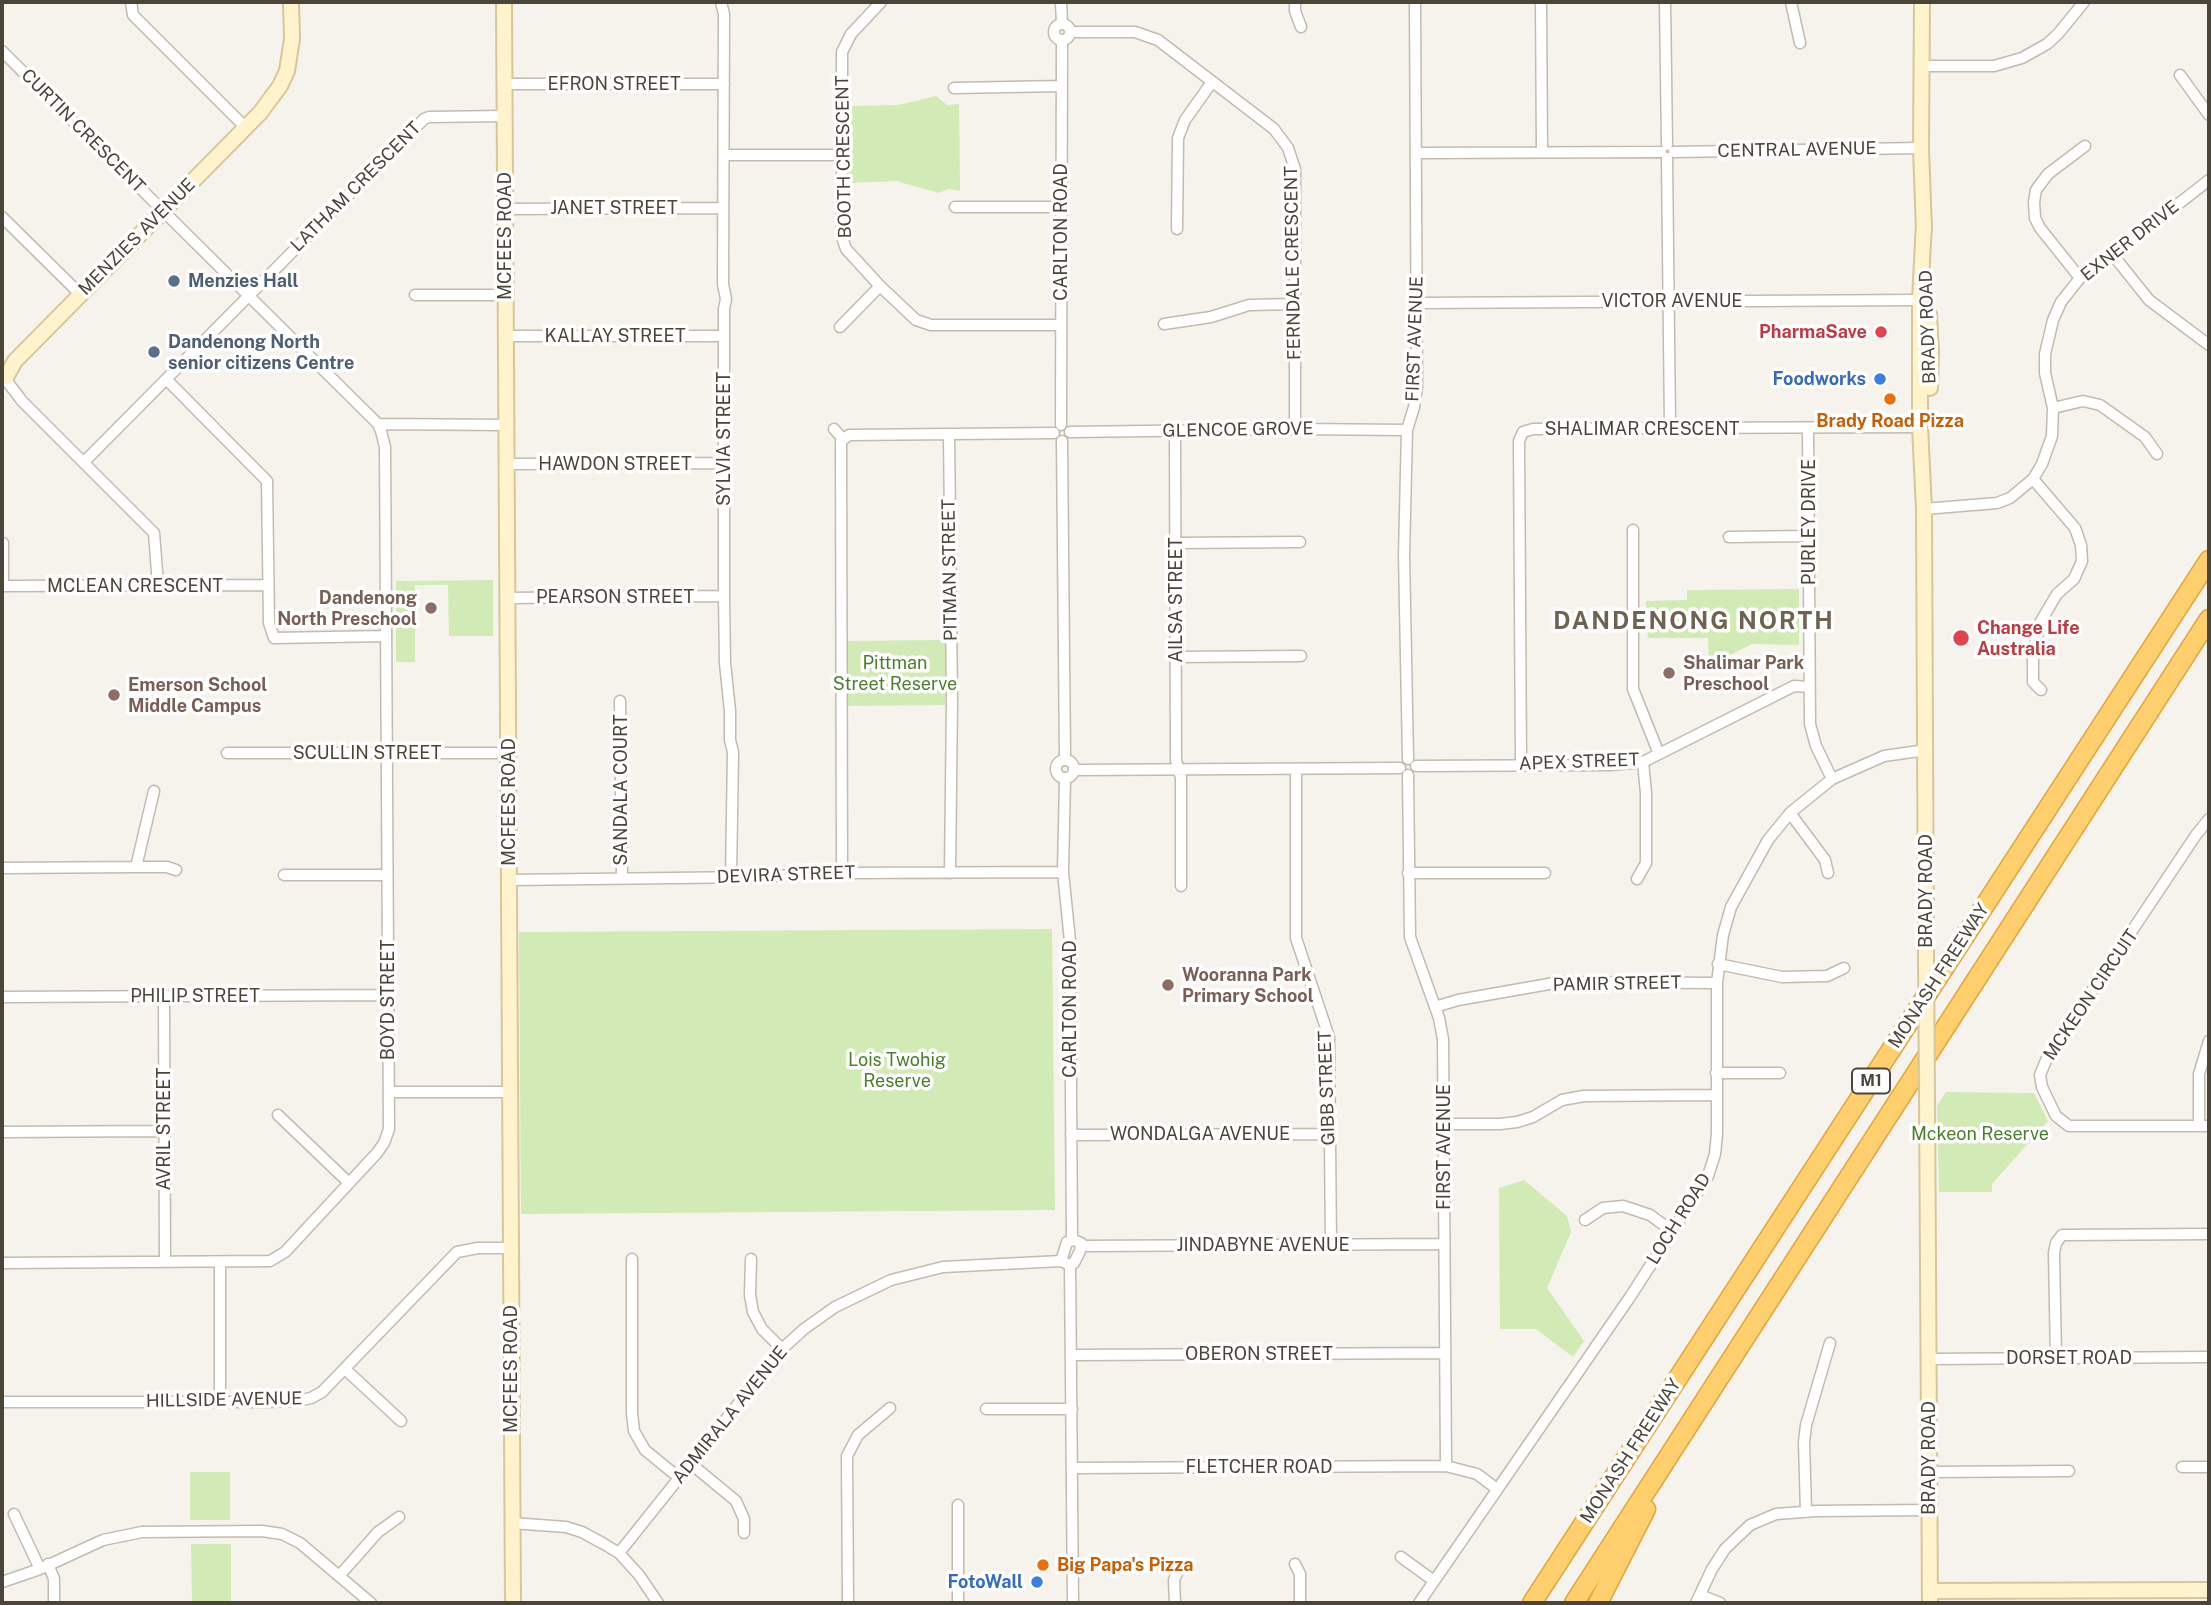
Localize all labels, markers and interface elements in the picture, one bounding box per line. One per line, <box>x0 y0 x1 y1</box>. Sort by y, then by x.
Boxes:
street label: CURTIN CRESCENT <box>17 65 149 197</box>
street label: EFRON STREET <box>547 73 681 95</box>
street label: BOOTH CRESCENT <box>832 75 856 239</box>
street label: LATHAM CRESCENT <box>286 117 426 257</box>
street label: CENTRAL AVENUE <box>1717 138 1877 162</box>
street label: CARLTON ROAD <box>1050 163 1072 301</box>
street label: FERNDALE CRESCENT <box>1281 166 1305 360</box>
street label: MCFEES ROAD <box>494 172 516 300</box>
street label: MENZIES AVENUE <box>74 174 200 300</box>
street label: EXNER DRIVE <box>2077 196 2183 286</box>
street label: JANET STREET <box>550 197 678 219</box>
place label: Menzies Hall <box>188 270 298 292</box>
street label: BRADY ROAD <box>1915 270 1941 384</box>
marker: Menzies Hall <box>166 273 182 289</box>
street label: FIRST AVENUE <box>1402 276 1428 402</box>
street label: VICTOR AVENUE <box>1602 290 1742 312</box>
place label: PharmaSave <box>1759 321 1867 343</box>
marker: PharmaSave <box>1873 324 1889 340</box>
street label: KALLAY STREET <box>544 325 686 347</box>
place label: Dandenong North senior citizens Centre <box>168 331 354 374</box>
marker: Dandenong North senior citizens Centre <box>146 344 162 360</box>
place label: Foodworks <box>1772 368 1866 390</box>
marker: Foodworks <box>1872 371 1888 387</box>
street label: SYLVIA STREET <box>713 372 735 506</box>
marker: Brady Road Pizza <box>1882 391 1898 407</box>
place label: Brady Road Pizza <box>1816 410 1964 432</box>
street label: GLENCOE GROVE <box>1162 418 1314 442</box>
street label: SHALIMAR CRESCENT <box>1545 418 1739 440</box>
street label: HAWDON STREET <box>538 453 692 475</box>
street label: PURLEY DRIVE <box>1798 459 1820 585</box>
street label: PITMAN STREET <box>938 499 962 641</box>
street label: AILSA STREET <box>1165 537 1187 663</box>
street label: MCLEAN CRESCENT <box>47 575 223 597</box>
street label: PEARSON STREET <box>536 586 694 608</box>
place label: Dandenong North Preschool <box>277 587 417 630</box>
marker: Dandenong North Preschool <box>423 600 439 616</box>
district label: DANDENONG NORTH <box>1555 608 1833 636</box>
place label: Change Life Australia <box>1977 617 2080 660</box>
marker: Change Life Australia <box>1951 628 1971 648</box>
park label: Pittman Street Reserve <box>833 652 957 694</box>
place label: Shalimar Park Preschool <box>1683 652 1804 694</box>
marker: Shalimar Park Preschool <box>1661 665 1677 681</box>
place label: Emerson School Middle Campus <box>128 674 267 716</box>
marker: Emerson School Middle Campus <box>106 687 122 703</box>
street label: SANDALA COURT <box>610 714 632 866</box>
street label: MCFEES ROAD <box>498 738 520 866</box>
street label: SCULLIN STREET <box>293 742 441 764</box>
street label: APEX STREET <box>1518 749 1640 775</box>
street label: BRADY ROAD <box>1915 834 1937 948</box>
street label: DEVIRA STREET <box>716 862 856 888</box>
street label: MONASH FREEWAY <box>1884 900 1994 1052</box>
street label: MCKEON CIRCUIT <box>2039 925 2143 1065</box>
street label: BOYD STREET <box>377 940 399 1060</box>
street label: CARLTON ROAD <box>1059 940 1081 1078</box>
place label: Wooranna Park Primary School <box>1182 964 1314 1006</box>
street label: PAMIR STREET <box>1552 972 1682 996</box>
marker: Wooranna Park Primary School <box>1160 977 1176 993</box>
street label: PHILIP STREET <box>130 985 260 1007</box>
street label: GIBB STREET <box>1314 1030 1340 1146</box>
park label: Lois Twohig Reserve <box>848 1049 946 1092</box>
street label: AVRIL STREET <box>153 1068 175 1190</box>
road number: M1 <box>1852 1068 1890 1093</box>
street label: FIRST AVENUE <box>1433 1084 1455 1210</box>
street label: WONDALGA AVENUE <box>1110 1123 1290 1145</box>
park label: Mckeon Reserve <box>1911 1123 2049 1145</box>
street label: LOCH ROAD <box>1642 1169 1716 1269</box>
street label: JINDABYNE AVENUE <box>1176 1234 1350 1256</box>
street label: MCFEES ROAD <box>500 1305 522 1433</box>
street label: ADMIRALA AVENUE <box>668 1342 792 1488</box>
street label: OBERON STREET <box>1185 1343 1333 1365</box>
street label: DORSET ROAD <box>2006 1347 2132 1369</box>
street label: MONASH FREEWAY <box>1576 1375 1686 1527</box>
street label: HILLSIDE AVENUE <box>146 1388 302 1412</box>
street label: BRADY ROAD <box>1918 1401 1940 1515</box>
street label: FLETCHER ROAD <box>1186 1456 1332 1478</box>
place label: Big Papa's Pizza <box>1057 1554 1193 1576</box>
marker: Big Papa's Pizza <box>1035 1557 1051 1573</box>
place label: FotoWall <box>947 1571 1023 1593</box>
marker: FotoWall <box>1029 1574 1045 1590</box>

